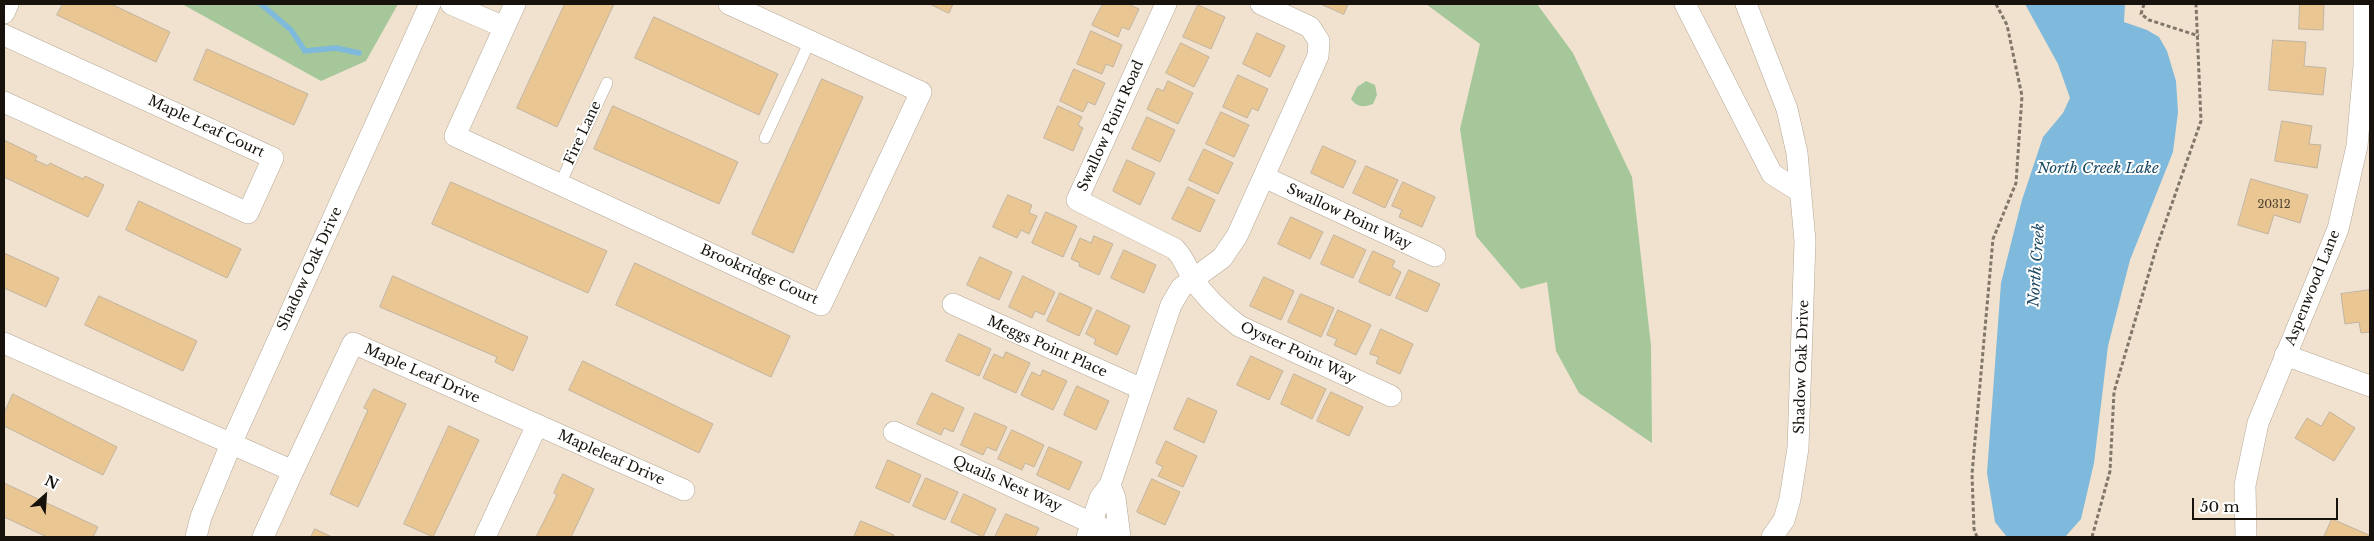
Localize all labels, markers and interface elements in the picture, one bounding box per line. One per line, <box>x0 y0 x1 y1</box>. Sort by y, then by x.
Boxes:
street label: Swallow Point Road <box>1075 58 1147 194</box>
street label: Maple Leaf Court <box>145 93 267 161</box>
street label: Fire Lane <box>561 98 605 168</box>
water label: North Creek Lake <box>2037 160 2159 178</box>
street label: Swallow Point Way <box>1284 181 1414 253</box>
house number: 20312 <box>2257 198 2291 212</box>
street label: Shadow Oak Drive <box>274 205 346 333</box>
water label: North Creek <box>2025 223 2049 307</box>
street label: Aspenwood Lane <box>2282 228 2344 348</box>
street label: Brookridge Court <box>697 241 821 309</box>
street label: Shadow Oak Drive <box>1791 300 1813 434</box>
street label: Meggs Point Place <box>984 313 1110 381</box>
street label: Oyster Point Way <box>1237 319 1359 387</box>
street label: Maple Leaf Drive <box>362 341 482 407</box>
street label: Mapleleaf Drive <box>555 427 667 489</box>
street label: Quails Nest Way <box>950 452 1064 516</box>
north arrow <box>20 471 70 521</box>
text: N <box>42 472 61 493</box>
scale bar <box>2194 488 2340 520</box>
text: 50 m <box>2200 497 2240 516</box>

